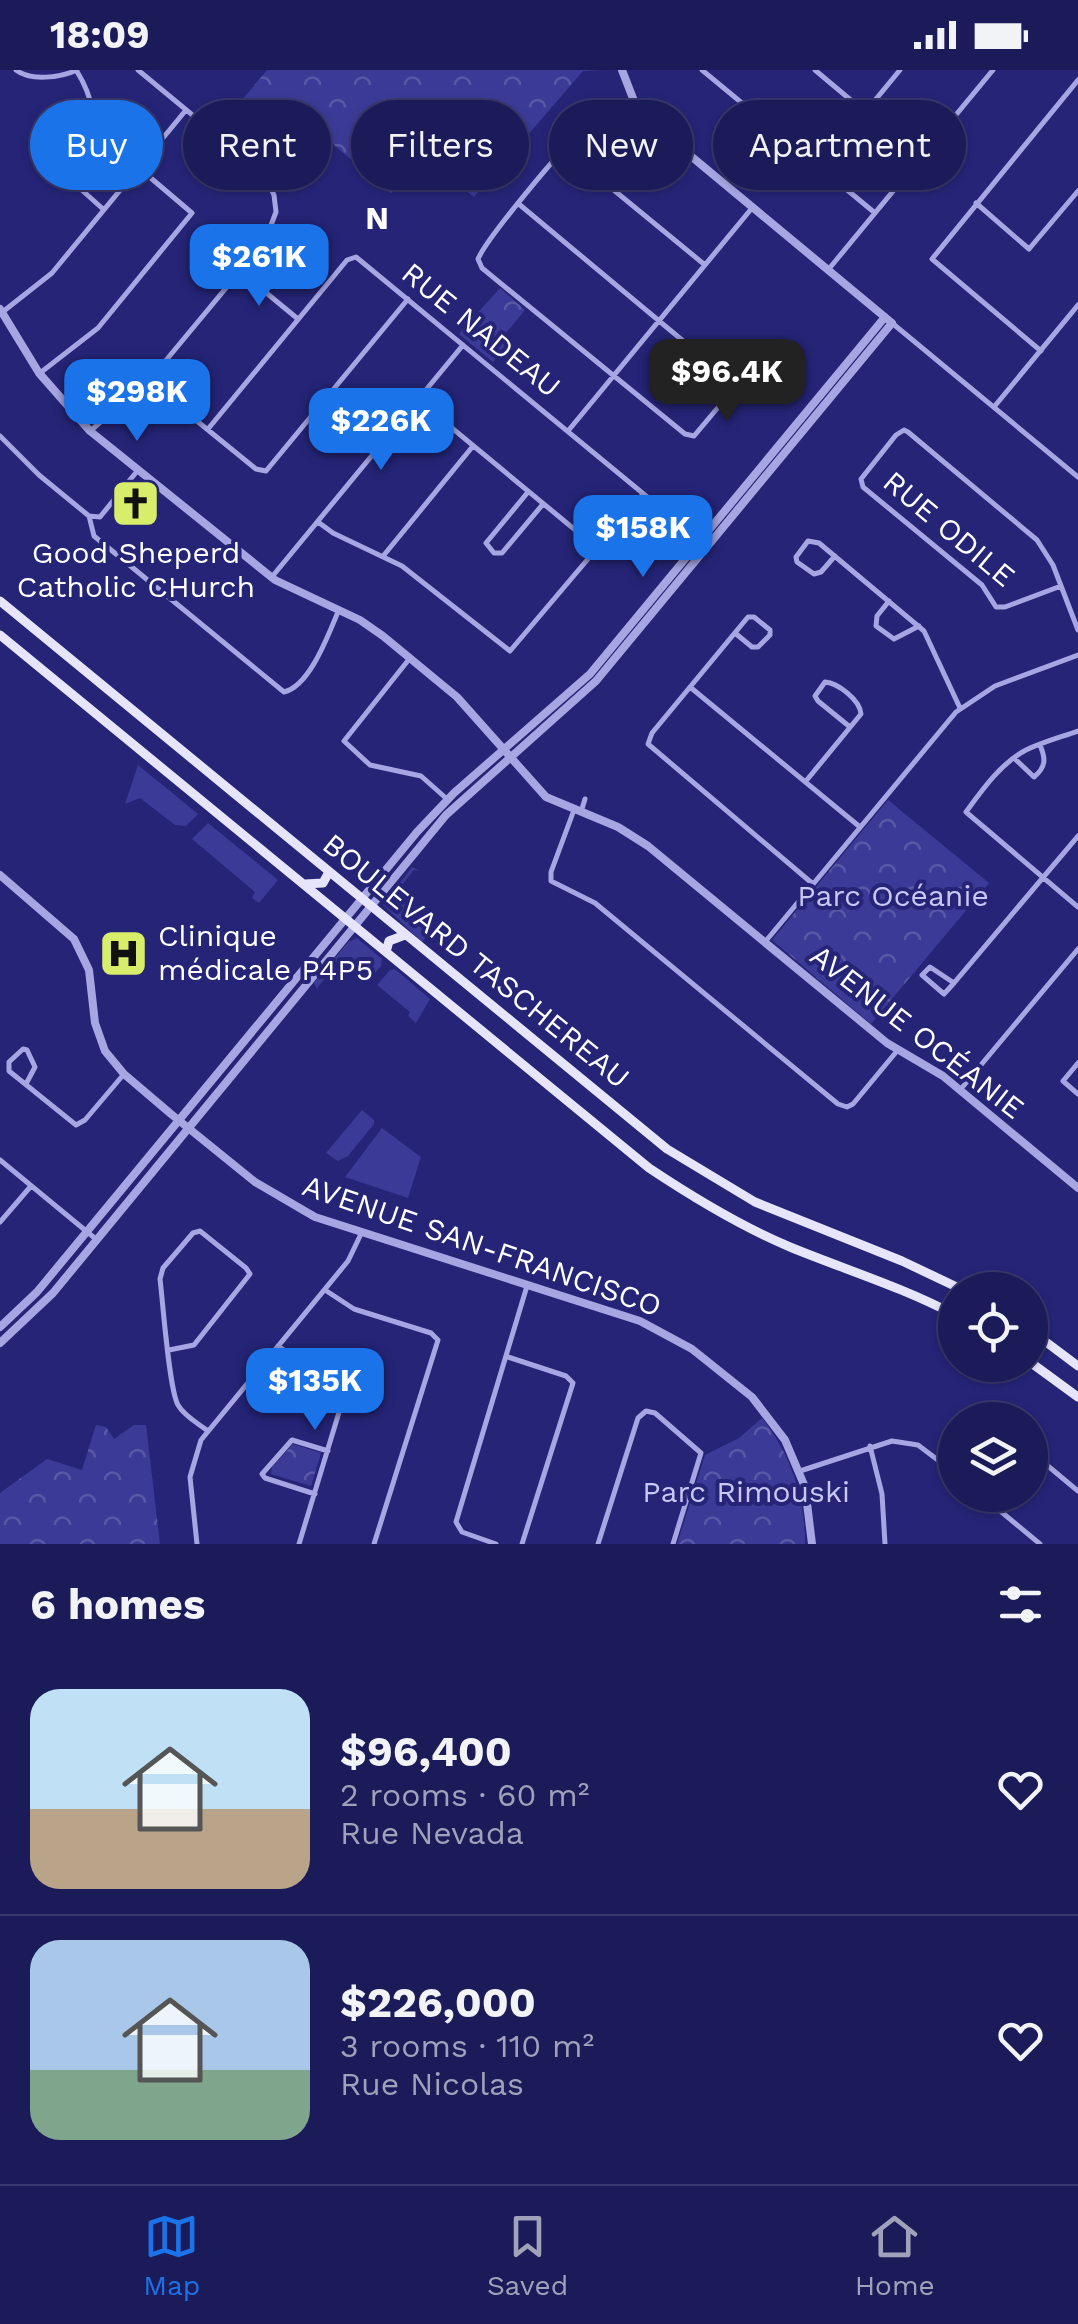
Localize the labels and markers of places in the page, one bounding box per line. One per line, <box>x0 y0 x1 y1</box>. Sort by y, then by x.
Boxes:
pin: $261K <box>189 224 329 309</box>
pin: $96.4K <box>646 339 808 424</box>
pin: $298K <box>67 359 207 444</box>
pin: $226K <box>311 388 451 473</box>
church icon: Good Sheperd Catholic CHurch <box>110 478 162 530</box>
pin: $158K <box>573 495 713 580</box>
place label: Good Sheperd Catholic CHurch <box>17 535 255 604</box>
place label: Clinique médicale P4P5 <box>158 918 373 987</box>
hospital icon: Clinique médicale P4P5 <box>97 927 149 979</box>
pin: $135K <box>245 1348 385 1433</box>

